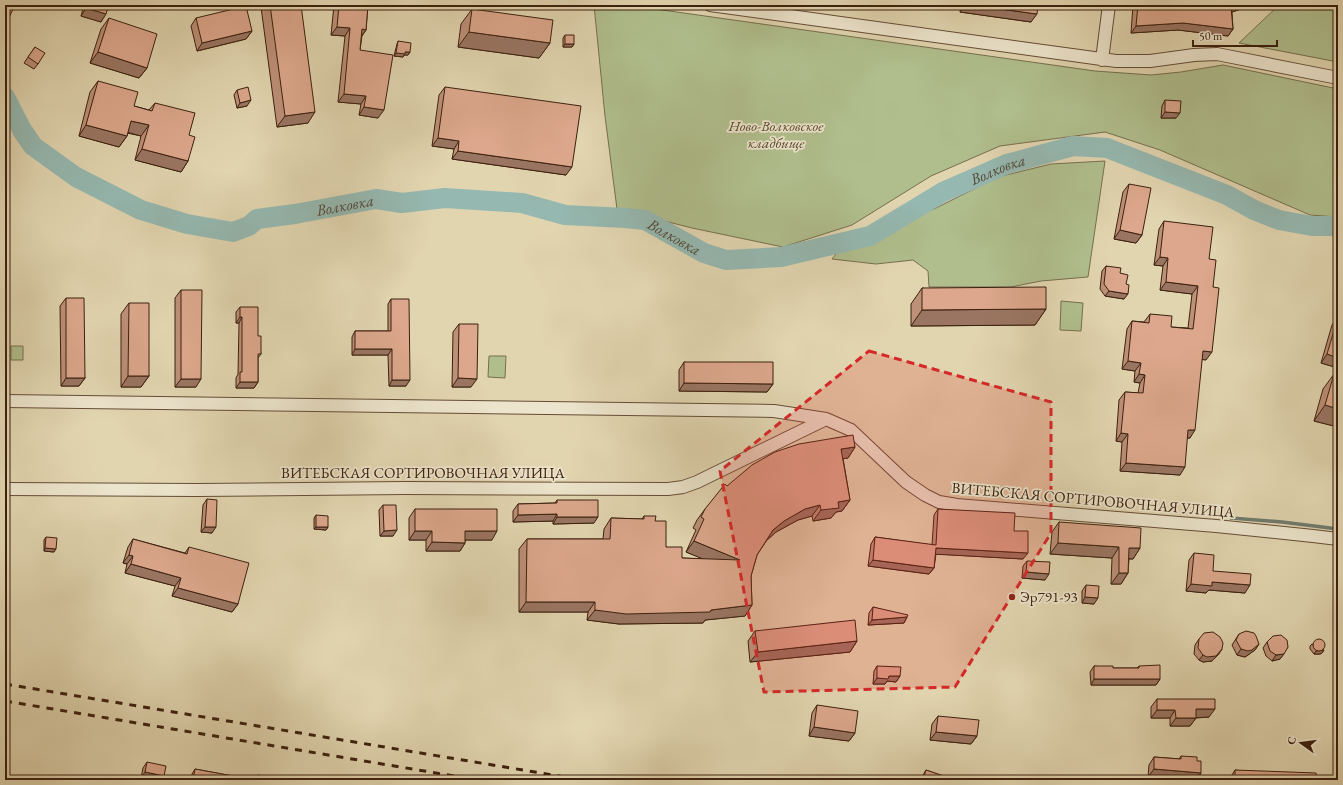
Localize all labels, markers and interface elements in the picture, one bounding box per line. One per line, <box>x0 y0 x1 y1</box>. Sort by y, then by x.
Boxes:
scale bar <box>1193 22 1277 48</box>
text: 50 m <box>1199 28 1223 44</box>
park label: Ново-Волковское кладбище <box>728 116 824 152</box>
water label: Волковка <box>966 150 1028 190</box>
water label: Волковка <box>314 190 375 221</box>
water label: Волковка <box>643 213 705 260</box>
street label: ВИТЕБСКАЯ СОРТИРОВОЧНАЯ УЛИЦА <box>281 463 566 482</box>
street label: ВИТЕБСКАЯ СОРТИРОВОЧНАЯ УЛИЦА <box>951 478 1236 521</box>
place label: Эр791-93 <box>1020 587 1078 606</box>
marker: Эр791-93 <box>1007 592 1017 602</box>
north arrow <box>1281 723 1321 763</box>
text: С <box>1284 735 1299 746</box>

